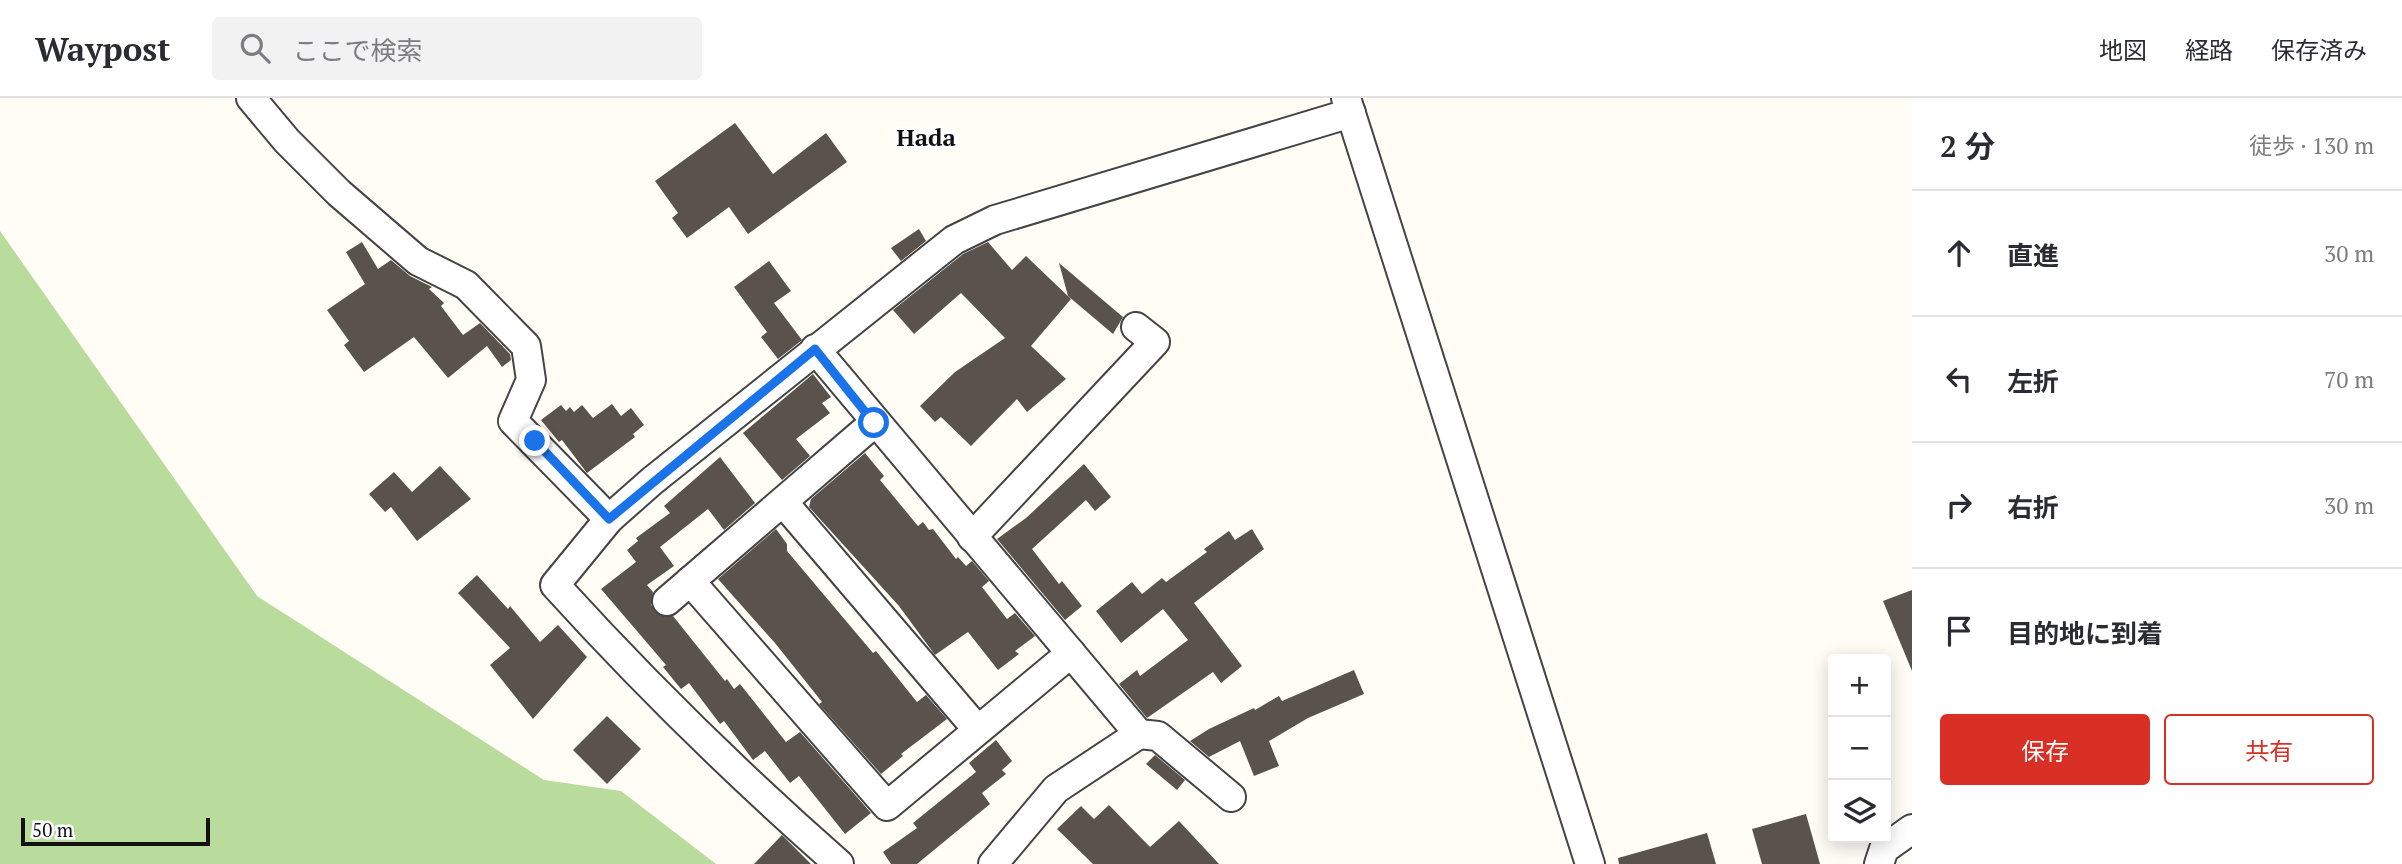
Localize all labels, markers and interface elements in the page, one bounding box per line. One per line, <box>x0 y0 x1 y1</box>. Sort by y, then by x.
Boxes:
search box <box>212 17 702 80</box>
text: Waypost <box>35 27 170 70</box>
icon: search <box>236 29 274 67</box>
text: ここで検索 <box>292 33 422 67</box>
text: 地図 <box>2099 34 2147 66</box>
text: 経路 <box>2185 34 2233 66</box>
text: 保存済み <box>2271 34 2367 66</box>
district label: Hada <box>896 121 956 153</box>
text: 2 分 <box>1940 126 1995 166</box>
text: 徒歩 · 130 m <box>2249 130 2374 161</box>
icon: ahead <box>1940 234 1978 272</box>
text: 直進 <box>2007 238 2059 272</box>
text: 30 m <box>2324 238 2374 269</box>
icon: left <box>1940 360 1978 398</box>
text: 左折 <box>2007 364 2059 398</box>
text: 70 m <box>2324 364 2374 395</box>
route start <box>858 407 889 438</box>
route end <box>519 425 550 456</box>
icon: right <box>1940 486 1978 524</box>
text: 右折 <box>2007 490 2059 524</box>
text: 30 m <box>2324 490 2374 521</box>
icon: arrive <box>1940 612 1978 650</box>
text: 目的地に到着 <box>2007 616 2163 650</box>
map controls <box>1828 654 1891 843</box>
button: + <box>1828 654 1891 717</box>
button: 保存 <box>1940 714 2150 785</box>
button: 共有 <box>2164 714 2374 785</box>
button: − <box>1828 717 1891 780</box>
button: layers <box>1828 780 1891 843</box>
scale bar <box>21 815 210 847</box>
text: 50 m <box>32 817 73 842</box>

